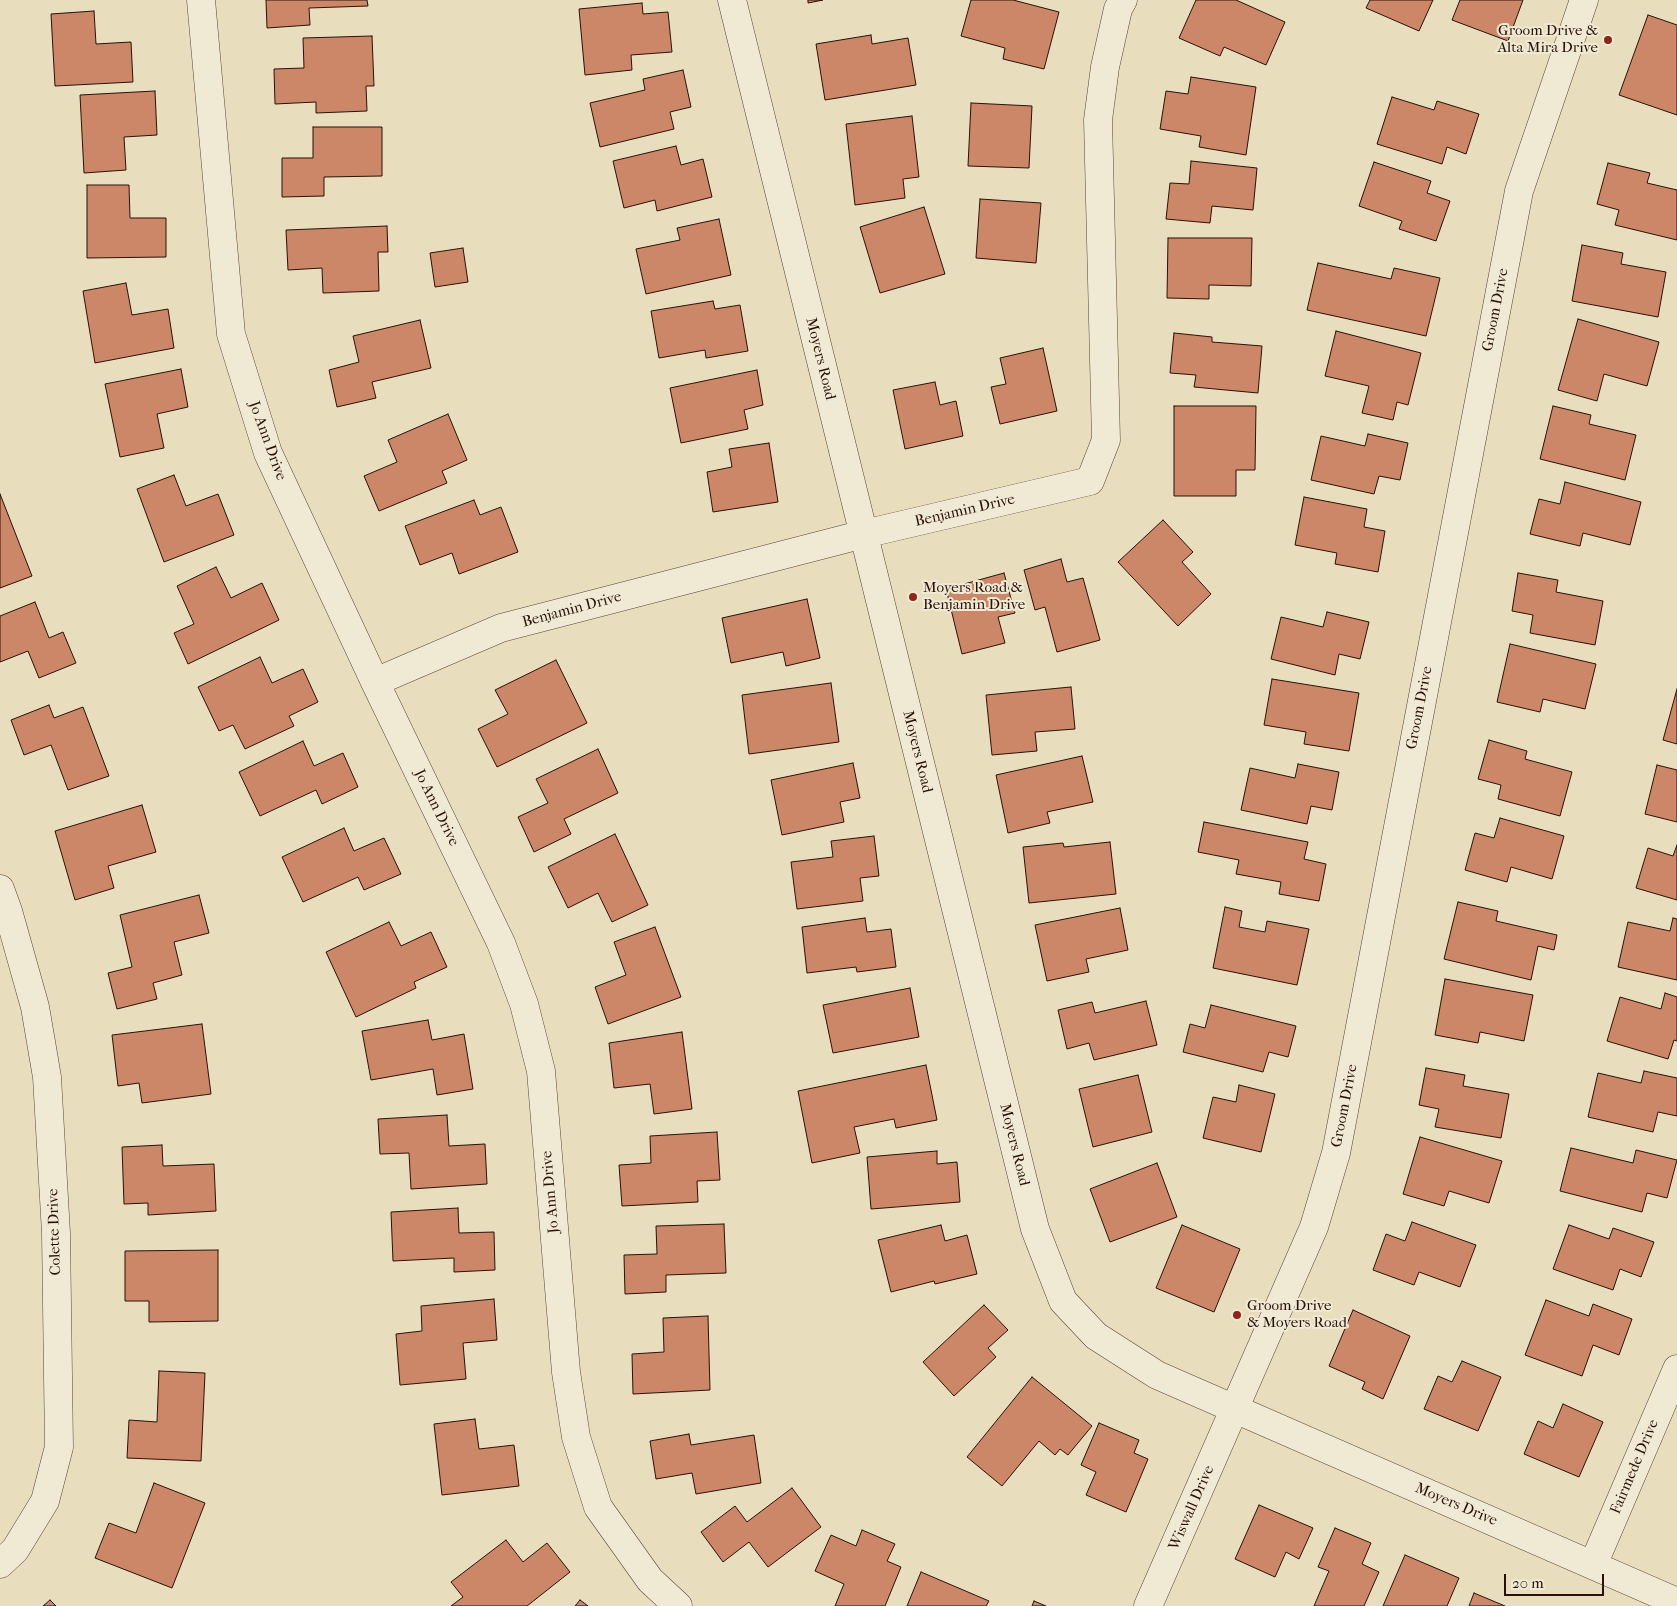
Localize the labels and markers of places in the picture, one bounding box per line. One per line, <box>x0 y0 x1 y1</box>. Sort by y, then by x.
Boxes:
place label: Groom Drive & Alta Mira Drive <box>1497 22 1598 57</box>
marker: Groom Drive & Alta Mira Drive <box>1602 34 1614 46</box>
place label: Moyers Road & Benjamin Drive <box>923 579 1025 614</box>
marker: Moyers Road & Benjamin Drive <box>907 591 919 603</box>
place label: Groom Drive & Moyers Road <box>1247 1297 1347 1332</box>
marker: Groom Drive & Moyers Road <box>1231 1309 1243 1321</box>

